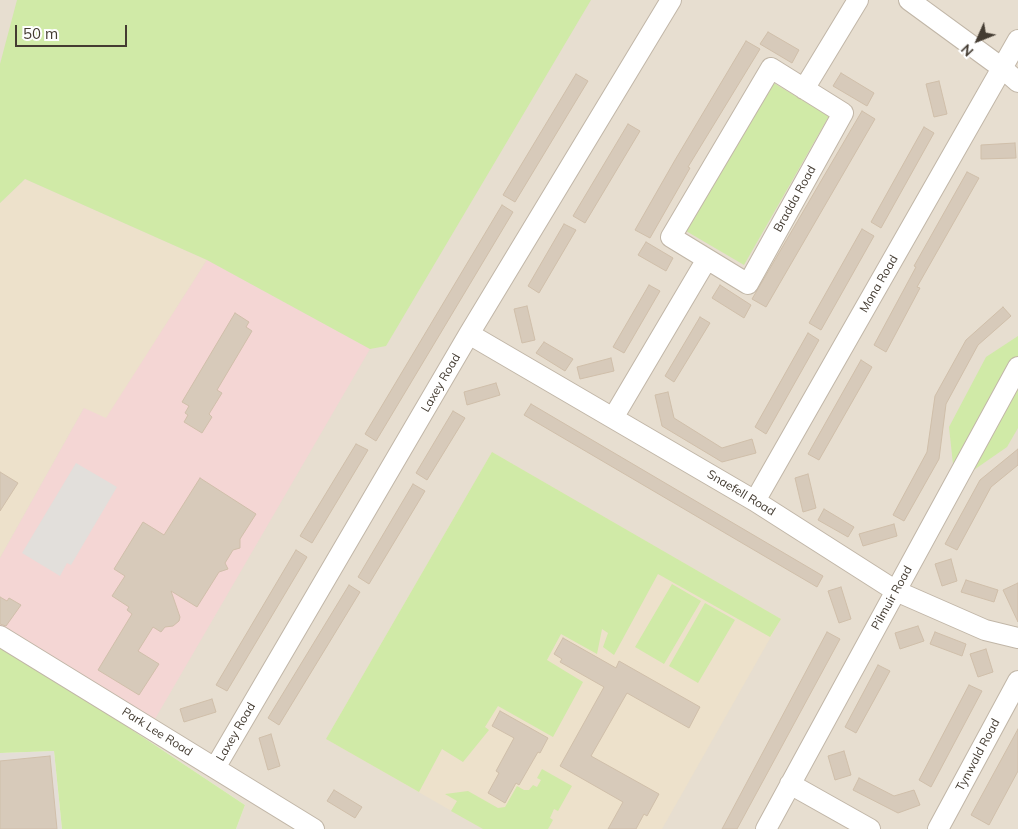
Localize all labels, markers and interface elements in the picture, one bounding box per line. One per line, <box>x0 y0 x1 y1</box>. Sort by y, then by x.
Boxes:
scale bar <box>18 15 130 47</box>
north arrow <box>953 15 1003 65</box>
text: 50 m <box>23 24 58 43</box>
text: N <box>957 40 977 60</box>
street label: Bradda Road <box>771 163 819 235</box>
street label: Mona Road <box>857 253 901 315</box>
street label: Laxey Road <box>418 351 464 415</box>
street label: Snaefell Road <box>704 467 778 519</box>
street label: Pilmuir Road <box>869 564 915 632</box>
street label: Laxey Road <box>213 700 259 764</box>
street label: Park Lee Road <box>119 705 195 759</box>
street label: Tynwald Road <box>953 716 1003 794</box>

